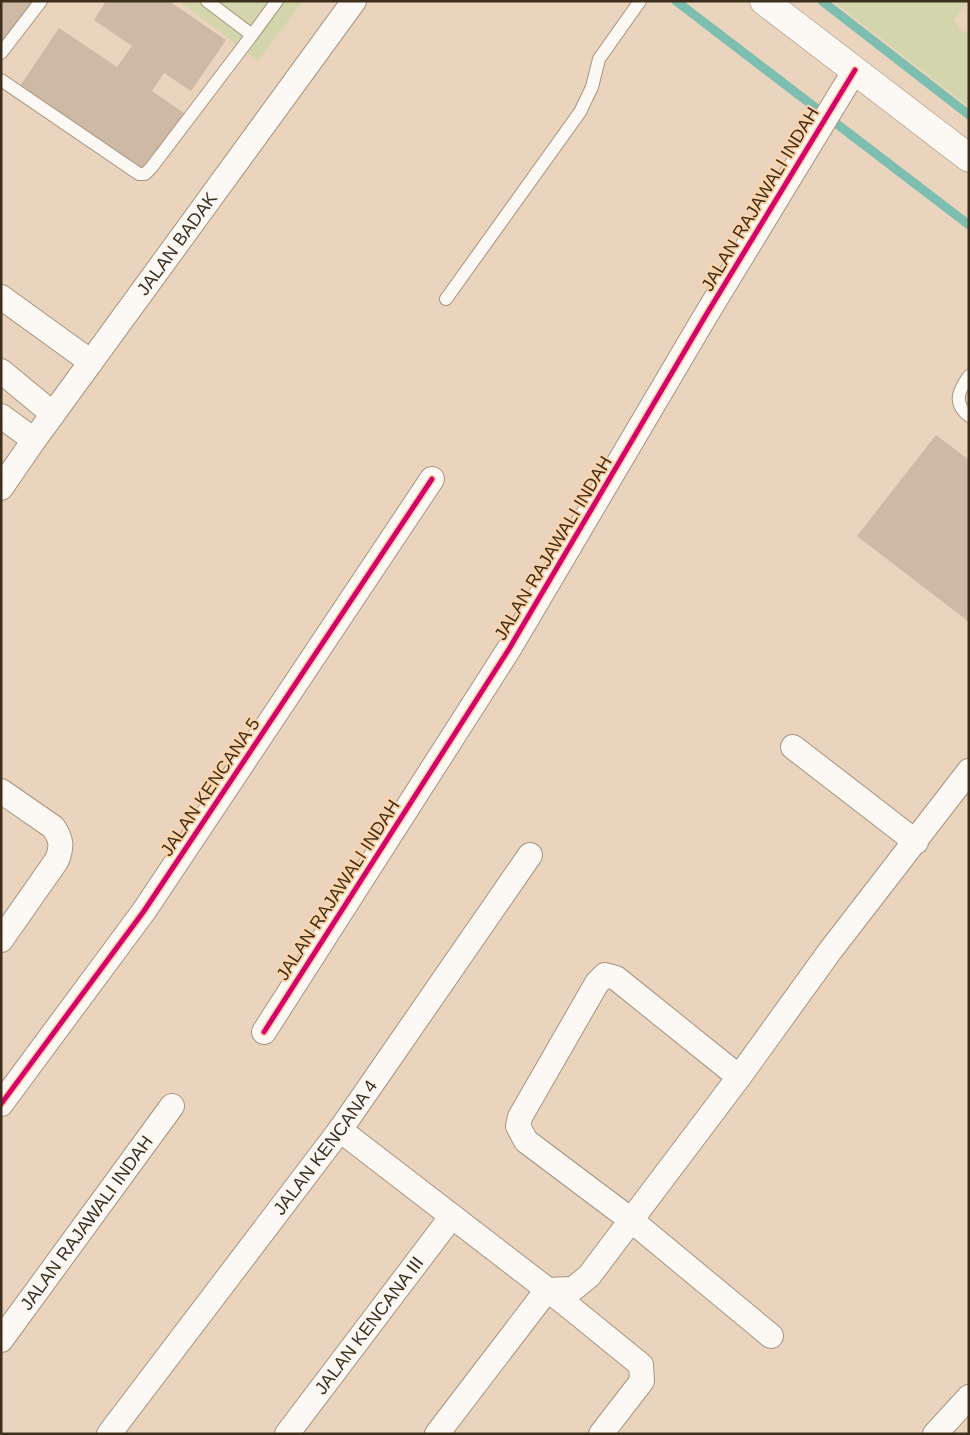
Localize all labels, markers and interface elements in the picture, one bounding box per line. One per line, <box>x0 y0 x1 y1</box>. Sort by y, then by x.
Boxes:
street label: JALAN RAJAWALI INDAH <box>697 104 823 294</box>
street label: JALAN BADAK <box>133 189 221 299</box>
street label: JALAN RAJAWALI INDAH <box>490 453 616 643</box>
street label: JALAN KENCANA 5 <box>156 714 264 860</box>
street label: JALAN RAJAWALI INDAH <box>272 796 404 984</box>
street label: JALAN KENCANA 4 <box>269 1076 381 1219</box>
street label: JALAN RAJAWALI INDAH <box>16 1132 157 1314</box>
street label: JALAN KENCANA III <box>311 1253 427 1398</box>

